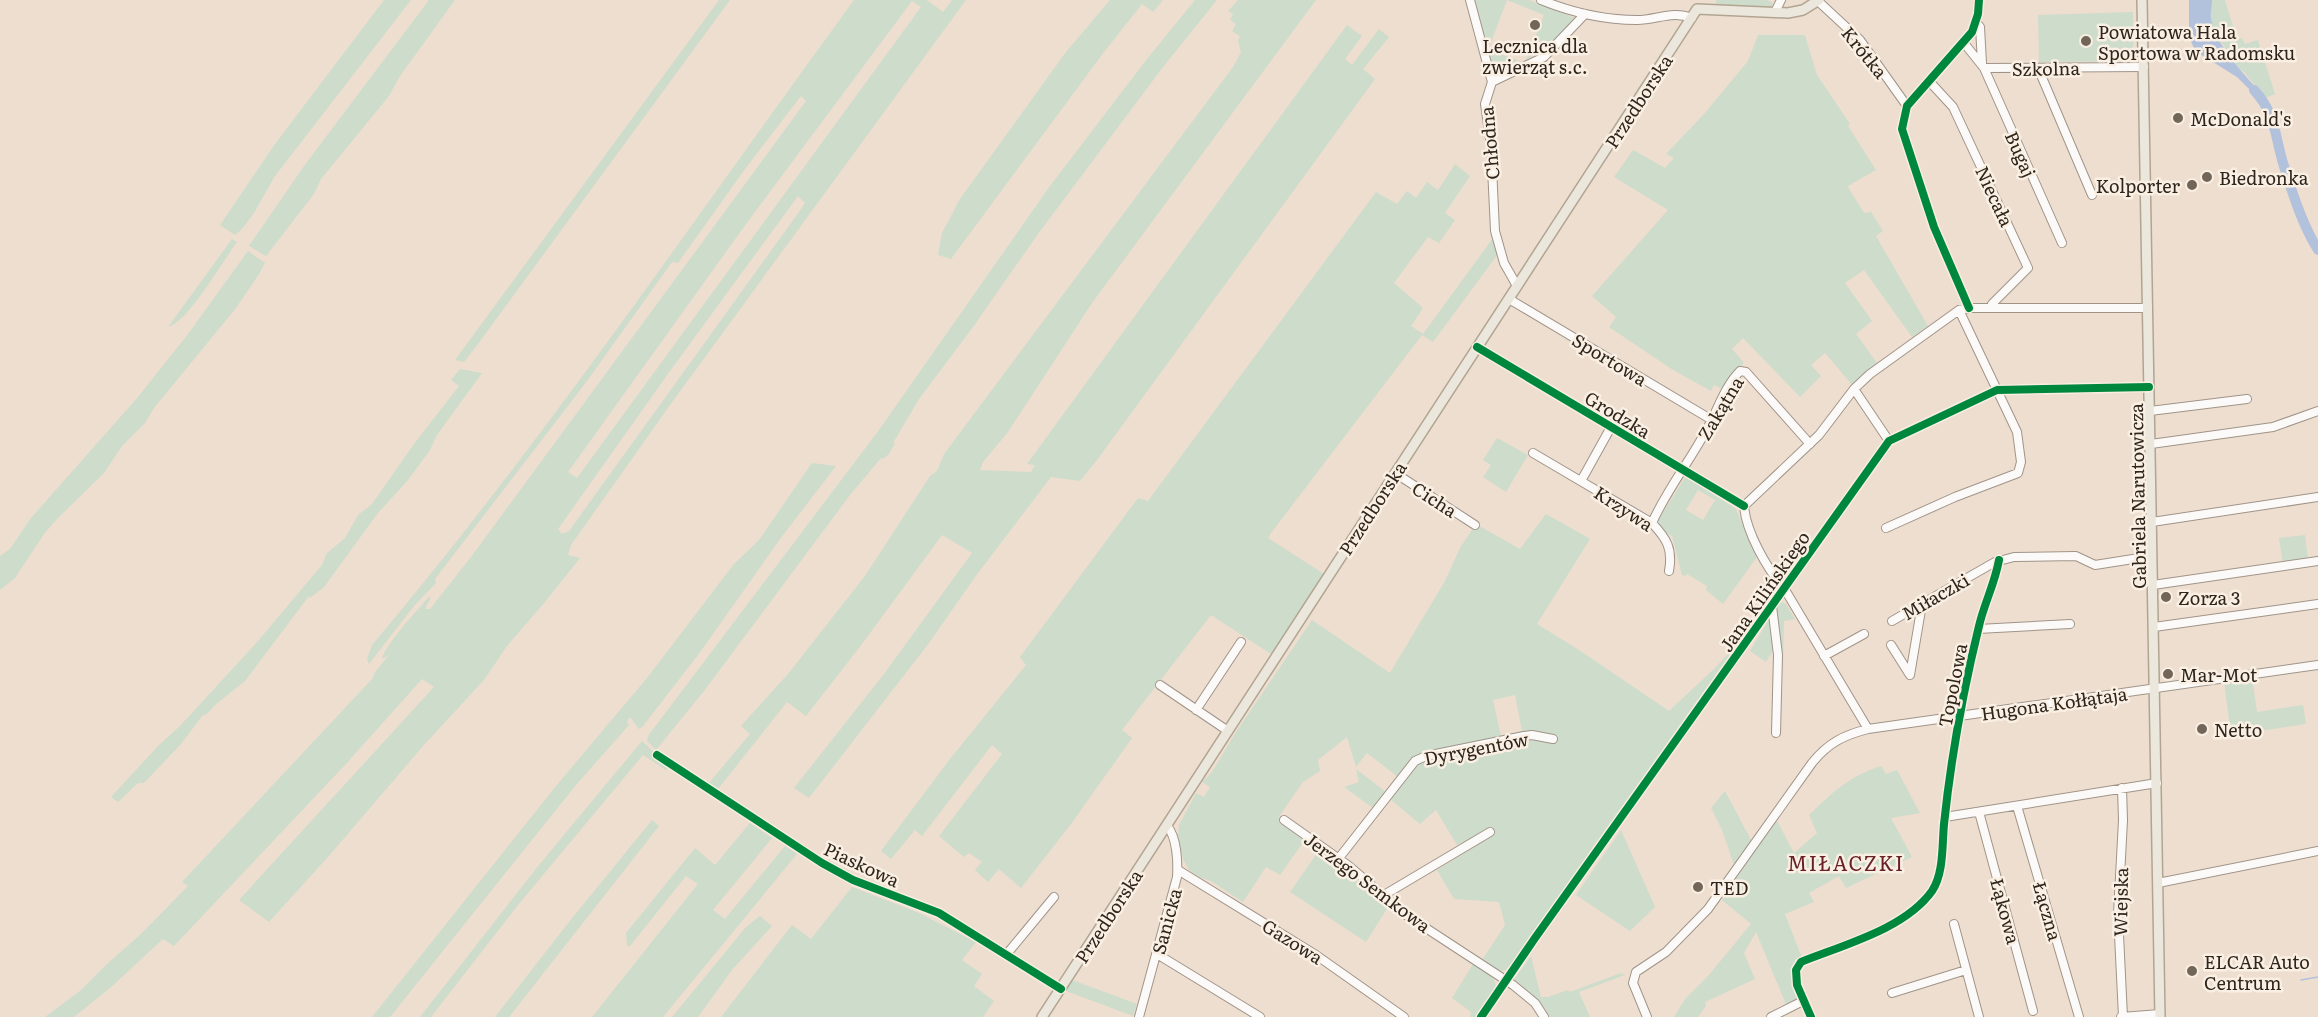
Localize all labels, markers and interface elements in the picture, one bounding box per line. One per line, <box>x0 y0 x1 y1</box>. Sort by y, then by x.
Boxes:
marker: Lecznica dla zwierząt s.c. <box>1528 18 1542 32</box>
place label: Powiatowa Hala Sportowa w Radomsku <box>2098 18 2295 66</box>
street label: Krótka <box>1836 20 1895 84</box>
place label: Lecznica dla zwierząt s.c. <box>1482 32 1588 80</box>
marker: Powiatowa Hala Sportowa w Radomsku <box>2079 34 2093 48</box>
street label: Przedborska <box>1598 49 1679 153</box>
street label: Szkolna <box>2012 54 2081 82</box>
street label: Chłodna <box>1472 105 1506 181</box>
place label: McDonald's <box>2190 105 2291 132</box>
marker: McDonald's <box>2171 111 2185 125</box>
street label: Bugaj <box>1999 127 2043 181</box>
street label: Niecała <box>1969 161 2021 231</box>
place label: Biedronka <box>2219 164 2309 191</box>
marker: Biedronka <box>2200 170 2214 184</box>
place label: Kolporter <box>2096 172 2180 199</box>
marker: Kolporter <box>2185 178 2199 192</box>
street label: Sportowa <box>1567 326 1653 392</box>
street label: Zakątna <box>1690 371 1750 445</box>
street label: Grodzka <box>1580 384 1656 444</box>
street label: Gabriela Narutowicza <box>2122 403 2152 589</box>
street label: Przedborska <box>1332 456 1413 560</box>
street label: Cicha <box>1407 474 1463 524</box>
street label: Krzywa <box>1589 479 1659 538</box>
street label: Jana Kilińskiego <box>1712 525 1816 657</box>
street label: Miłaczki <box>1896 566 1974 626</box>
place label: Zorza 3 <box>2178 584 2241 611</box>
marker: Zorza 3 <box>2159 590 2173 604</box>
street label: Topolowa <box>1931 640 1973 729</box>
place label: Mar-Mot <box>2180 661 2258 688</box>
marker: Mar-Mot <box>2161 667 2175 681</box>
street label: Hugona Kołłątaja <box>1979 679 2129 727</box>
place label: Netto <box>2214 716 2262 743</box>
marker: Netto <box>2195 722 2209 736</box>
street label: Dyrygentów <box>1422 725 1531 771</box>
street label: Jerzego Semkowa <box>1299 825 1437 939</box>
street label: Piaskowa <box>820 835 905 893</box>
district label: MIŁACZKI <box>1787 847 1905 877</box>
street label: Przedborska <box>1068 864 1149 968</box>
street label: Wiejska <box>2106 867 2134 937</box>
place label: TED <box>1710 874 1749 901</box>
street label: Łąkowa <box>1984 875 2028 947</box>
street label: Łączna <box>2027 878 2069 944</box>
marker: TED <box>1691 880 1705 894</box>
street label: Sanicka <box>1144 885 1188 957</box>
street label: Gazowa <box>1257 912 1329 970</box>
place label: ELCAR Auto Centrum <box>2204 948 2310 996</box>
marker: ELCAR Auto Centrum <box>2185 964 2199 978</box>

